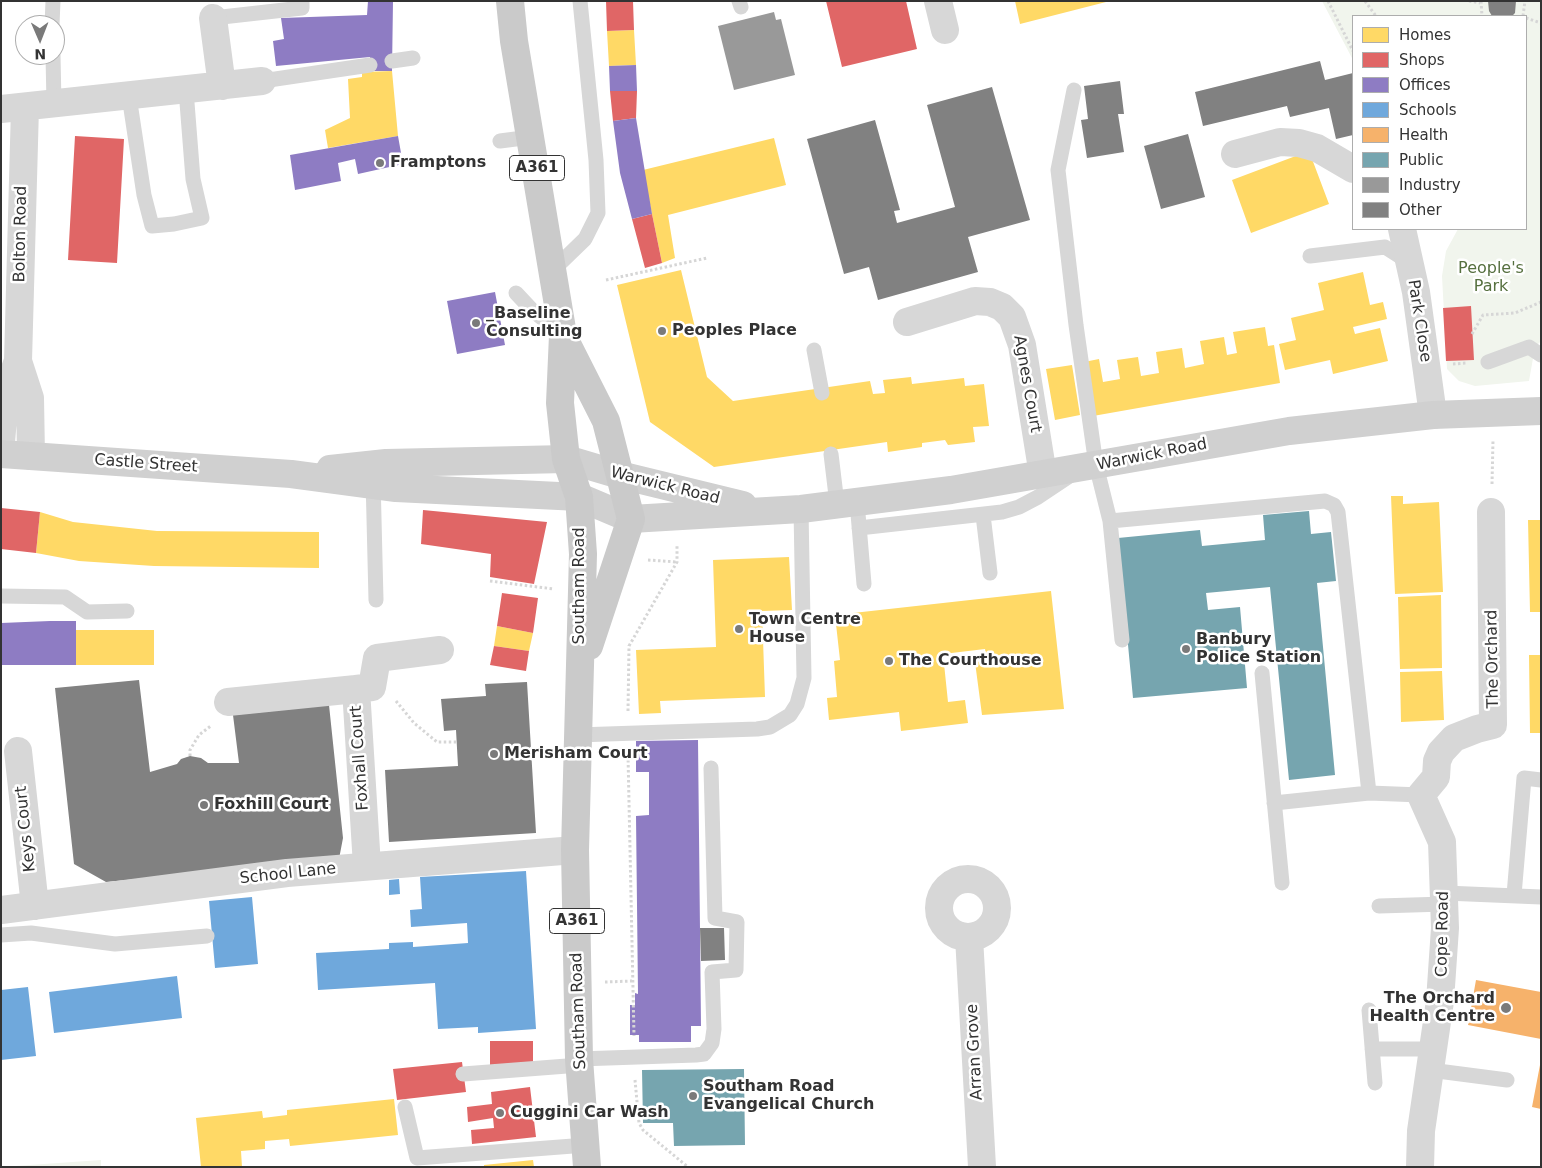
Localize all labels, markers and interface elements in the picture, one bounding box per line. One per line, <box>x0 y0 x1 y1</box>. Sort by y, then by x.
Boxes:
north arrow <box>15 15 65 65</box>
legend <box>1352 15 1527 230</box>
text: Homes <box>1399 26 1451 44</box>
text: N <box>34 46 46 62</box>
text: Shops <box>1399 51 1445 69</box>
text: Offices <box>1399 76 1451 94</box>
text: Schools <box>1399 101 1457 119</box>
text: Health <box>1399 126 1448 144</box>
text: Public <box>1399 151 1443 169</box>
place label: Framptons <box>390 153 486 173</box>
road number: A361 <box>510 156 564 180</box>
marker: Framptons <box>374 157 386 169</box>
text: Industry <box>1399 176 1461 194</box>
street label: Bolton Road <box>11 186 31 282</box>
text: Other <box>1399 201 1442 219</box>
park label: People's Park <box>1458 259 1524 297</box>
street label: Park Close <box>1403 278 1435 364</box>
place label: _Baseline Consulting <box>486 304 582 342</box>
marker: _Baseline Consulting <box>470 317 482 329</box>
place label: Peoples Place <box>672 321 797 341</box>
marker: Peoples Place <box>656 325 668 337</box>
street label: Agnes Court <box>1009 334 1045 434</box>
street label: Warwick Road <box>1095 435 1209 475</box>
street label: Castle Street <box>94 451 198 477</box>
street label: Warwick Road <box>608 463 722 509</box>
street label: Southam Road <box>570 527 590 645</box>
street label: The Orchard <box>1483 609 1503 709</box>
place label: Town Centre House <box>749 610 861 648</box>
marker: Town Centre House <box>733 623 745 635</box>
place label: Banbury Police Station <box>1196 630 1321 668</box>
marker: Banbury Police Station <box>1180 643 1192 655</box>
place label: The Courthouse <box>899 651 1042 671</box>
marker: The Courthouse <box>883 655 895 667</box>
street label: Foxhall Court <box>347 705 373 811</box>
place label: Merisham Court <box>504 744 648 764</box>
marker: Merisham Court <box>488 748 500 760</box>
street label: Keys Court <box>12 785 40 873</box>
place label: Foxhill Court <box>214 795 329 815</box>
marker: Foxhill Court <box>198 799 210 811</box>
street label: School Lane <box>239 859 337 889</box>
street label: Cope Road <box>1433 891 1453 977</box>
road number: A361 <box>550 908 604 934</box>
street label: Southam Road <box>567 952 591 1070</box>
place label: The Orchard Health Centre <box>1369 989 1495 1027</box>
marker: The Orchard Health Centre <box>1499 1001 1513 1015</box>
street label: Arran Grove <box>963 1003 987 1101</box>
place label: Southam Road Evangelical Church <box>703 1077 874 1115</box>
marker: Southam Road Evangelical Church <box>687 1090 699 1102</box>
place label: Cuggini Car Wash <box>510 1103 669 1123</box>
marker: Cuggini Car Wash <box>494 1107 506 1119</box>

